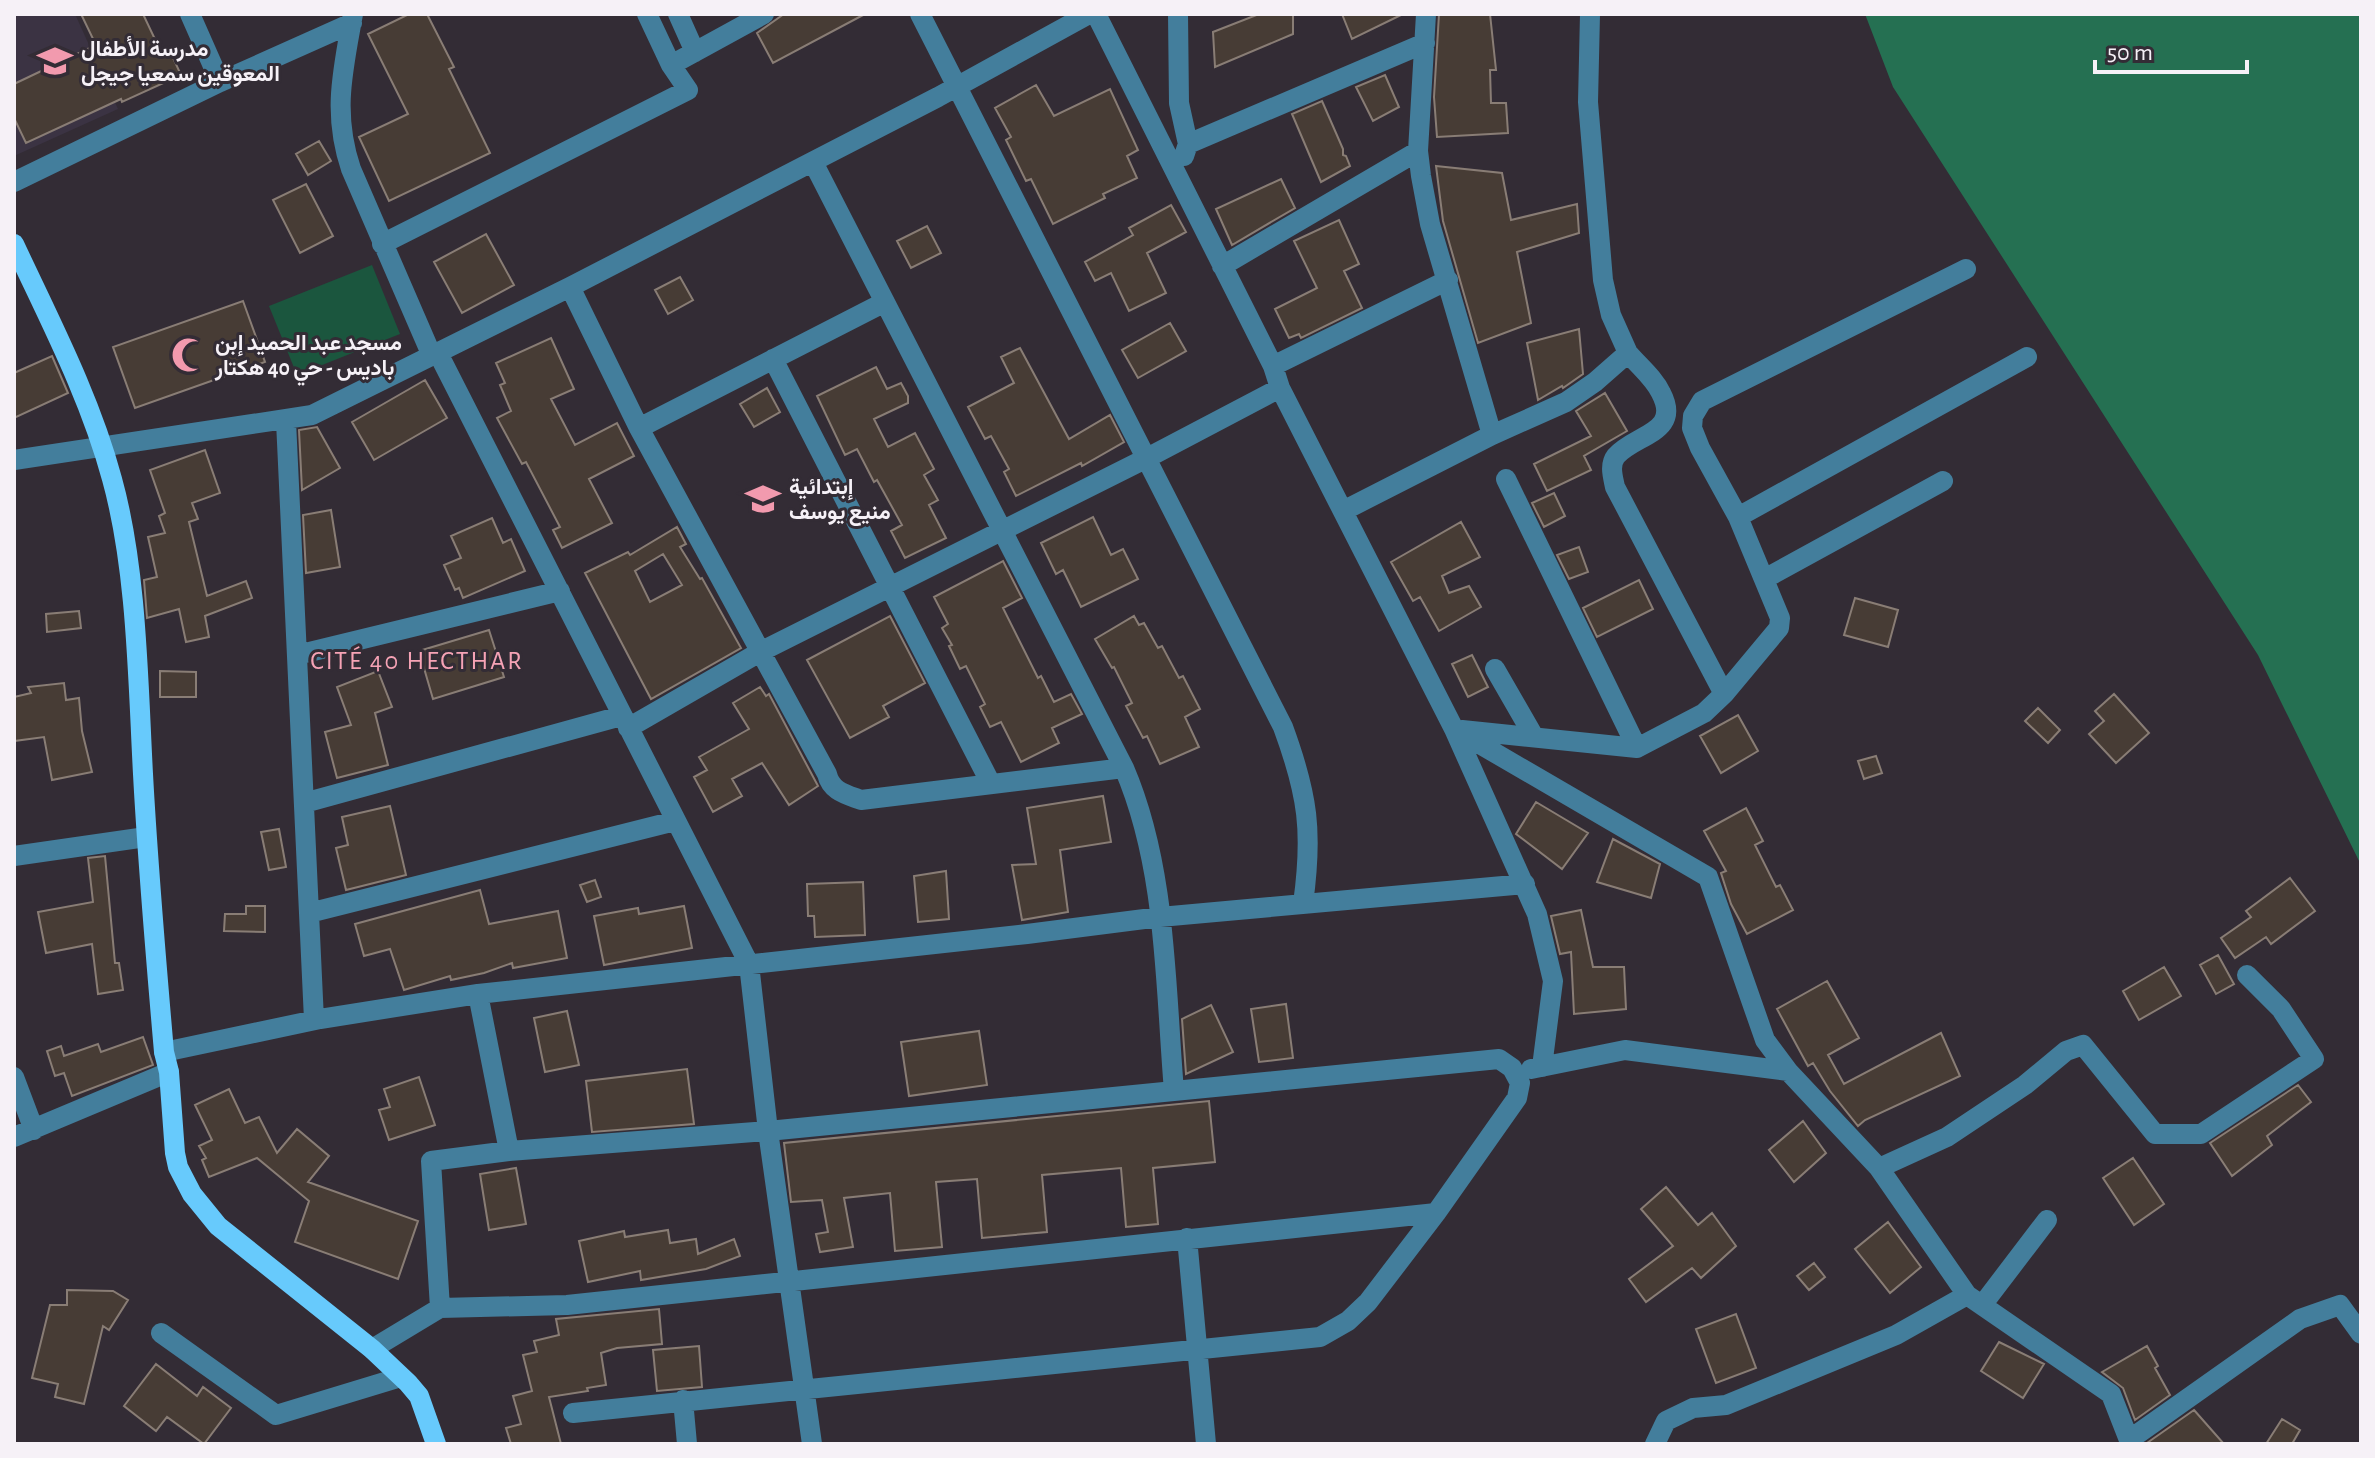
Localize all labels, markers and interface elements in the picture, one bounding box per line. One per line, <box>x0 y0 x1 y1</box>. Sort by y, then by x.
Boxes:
scale bar <box>2095 24 2247 74</box>
place label: مدرسة الأطفال المعوقين سمعيا جيجل <box>81 35 280 87</box>
text: 50 m <box>2107 41 2153 65</box>
school or university icon: مدرسة الأطفال المعوقين سمعيا جيجل <box>36 42 74 80</box>
place label: مسجد عبد الحميد إبن باديس - حي 40 هكتار <box>214 332 402 386</box>
mosque icon: مسجد عبد الحميد إبن باديس - حي 40 هكتار <box>170 336 208 374</box>
place label: إبتدائية منيع يوسف <box>789 476 891 526</box>
school or university icon: إبتدائية منيع يوسف <box>744 480 782 518</box>
district label: CITÉ 40 HECTHAR <box>310 646 524 674</box>

